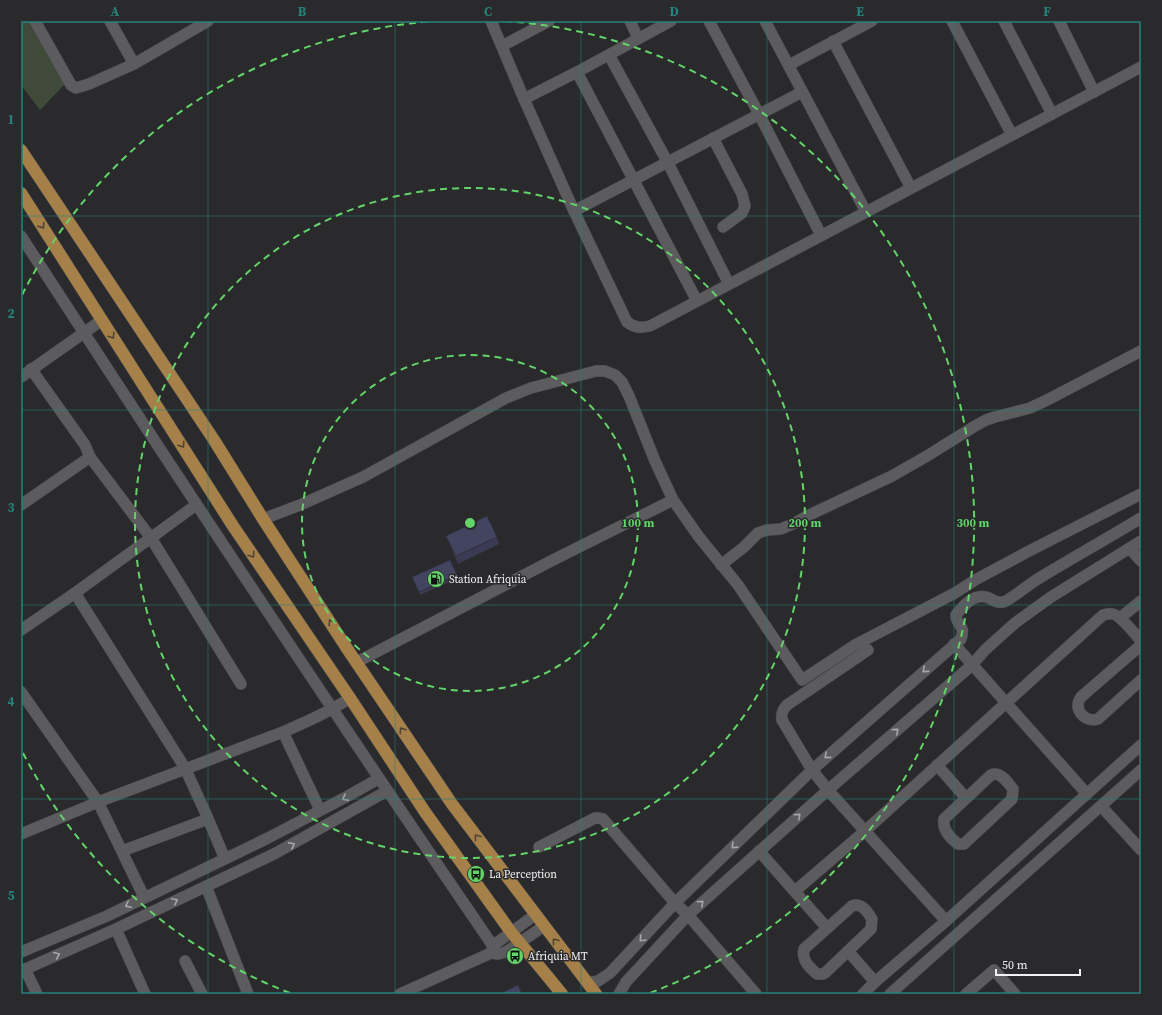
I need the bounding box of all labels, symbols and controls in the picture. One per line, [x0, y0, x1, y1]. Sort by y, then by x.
text: A [111, 3, 120, 20]
text: B [298, 3, 307, 20]
text: C [484, 3, 492, 20]
text: D [669, 3, 679, 20]
text: E [856, 3, 864, 20]
text: F [1043, 3, 1051, 20]
text: 1 [7, 111, 15, 128]
one-way arrow [37, 222, 45, 229]
text: 2 [7, 305, 15, 322]
one-way arrow [107, 332, 115, 339]
one-way arrow [177, 441, 184, 448]
text: 3 [7, 499, 15, 516]
text: 100 m [622, 515, 655, 531]
text: 200 m [789, 515, 822, 531]
text: 300 m [957, 515, 990, 531]
centre of rings [463, 516, 477, 530]
one-way arrow [247, 550, 254, 557]
fuel station icon: Station Afriquia [426, 569, 446, 589]
place label: Station Afriquia [449, 572, 527, 587]
one-way arrow [328, 619, 335, 626]
one-way arrow [922, 665, 930, 673]
text: 4 [7, 693, 15, 710]
one-way arrow [400, 727, 407, 734]
one-way arrow [891, 728, 899, 735]
one-way arrow [825, 752, 832, 759]
one-way arrow [341, 793, 349, 801]
one-way arrow [793, 814, 801, 821]
one-way arrow [474, 834, 481, 841]
one-way arrow [731, 841, 739, 849]
one-way arrow [288, 842, 295, 850]
bus stop icon: La Perception [466, 864, 486, 884]
place label: La Perception [489, 867, 557, 882]
text: 5 [7, 887, 15, 904]
one-way arrow [171, 898, 178, 906]
one-way arrow [696, 900, 704, 908]
one-way arrow [125, 901, 132, 908]
one-way arrow [640, 934, 647, 942]
one-way arrow [553, 938, 560, 945]
bus stop icon: Afriquia MT [505, 946, 525, 966]
place label: Afriquia MT [528, 949, 588, 964]
scale bar [996, 951, 1080, 977]
one-way arrow [52, 952, 60, 960]
text: 50 m [1002, 957, 1028, 973]

